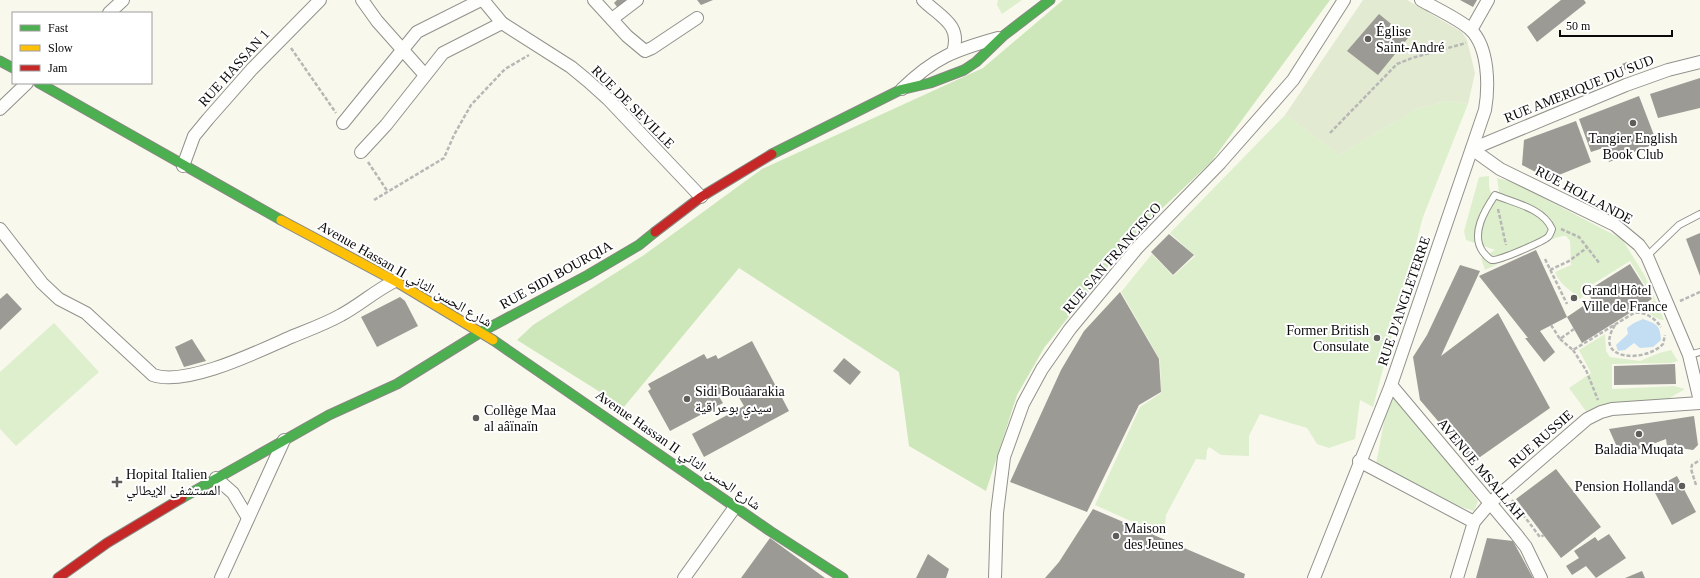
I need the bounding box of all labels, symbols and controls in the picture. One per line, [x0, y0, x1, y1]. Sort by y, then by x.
legend [12, 12, 152, 84]
scale bar [1560, 12, 1672, 38]
text: 50 m [1566, 19, 1591, 33]
text: Fast [48, 21, 69, 35]
place label: Église Saint-André [1376, 23, 1444, 55]
street label: RUE HASSAN 1 [196, 27, 272, 109]
marker: Église Saint-André [1363, 34, 1373, 44]
text: Slow [48, 41, 73, 55]
street label: RUE AMERIQUE DU SUD [1502, 52, 1656, 126]
text: Jam [48, 61, 68, 75]
street label: RUE DE SEVILLE [589, 63, 677, 151]
marker: Tangier English Book Club [1628, 118, 1638, 128]
place label: Tangier English Book Club [1589, 131, 1677, 162]
street label: RUE HOLLANDE [1533, 163, 1635, 227]
street label: RUE SAN FRANCISCO [1060, 200, 1164, 316]
street label: Avenue Hassan II شارع الحسن الثاني [314, 218, 494, 333]
street label: RUE D'ANGLETERRE [1375, 234, 1433, 368]
street label: RUE SIDI BOURQIA [497, 237, 616, 312]
place label: Grand Hôtel Ville de France [1582, 283, 1667, 314]
marker: Grand Hôtel Ville de France [1569, 293, 1579, 303]
place label: Former British Consulate [1286, 323, 1369, 354]
marker: Former British Consulate [1372, 333, 1382, 343]
place label: Sidi Bouâarakia سيدي بوعراقية [695, 384, 786, 418]
street label: Avenue Hassan II شارع الحسن الثاني [591, 387, 763, 516]
marker: Sidi Bouâarakia سيدي بوعراقية [682, 394, 692, 404]
place label: Collège Maa al aâïnaïn [484, 403, 557, 434]
street label: RUE RUSSIE [1506, 407, 1576, 471]
marker: Collège Maa al aâïnaïn [471, 413, 481, 423]
street label: AVENUE MSALLAH [1434, 416, 1528, 522]
marker: Baladia Muqata [1634, 429, 1644, 439]
place label: Baladia Muqata [1594, 442, 1684, 457]
place label: Hopital Italien المستشفى الإيطالي [126, 467, 221, 501]
marker: Hopital Italien المستشفى الإيطالي [111, 476, 123, 488]
place label: Pension Hollanda [1575, 479, 1675, 494]
marker: Pension Hollanda [1677, 481, 1687, 491]
place label: Maison des Jeunes [1124, 521, 1184, 552]
marker: Maison des Jeunes [1111, 531, 1121, 541]

